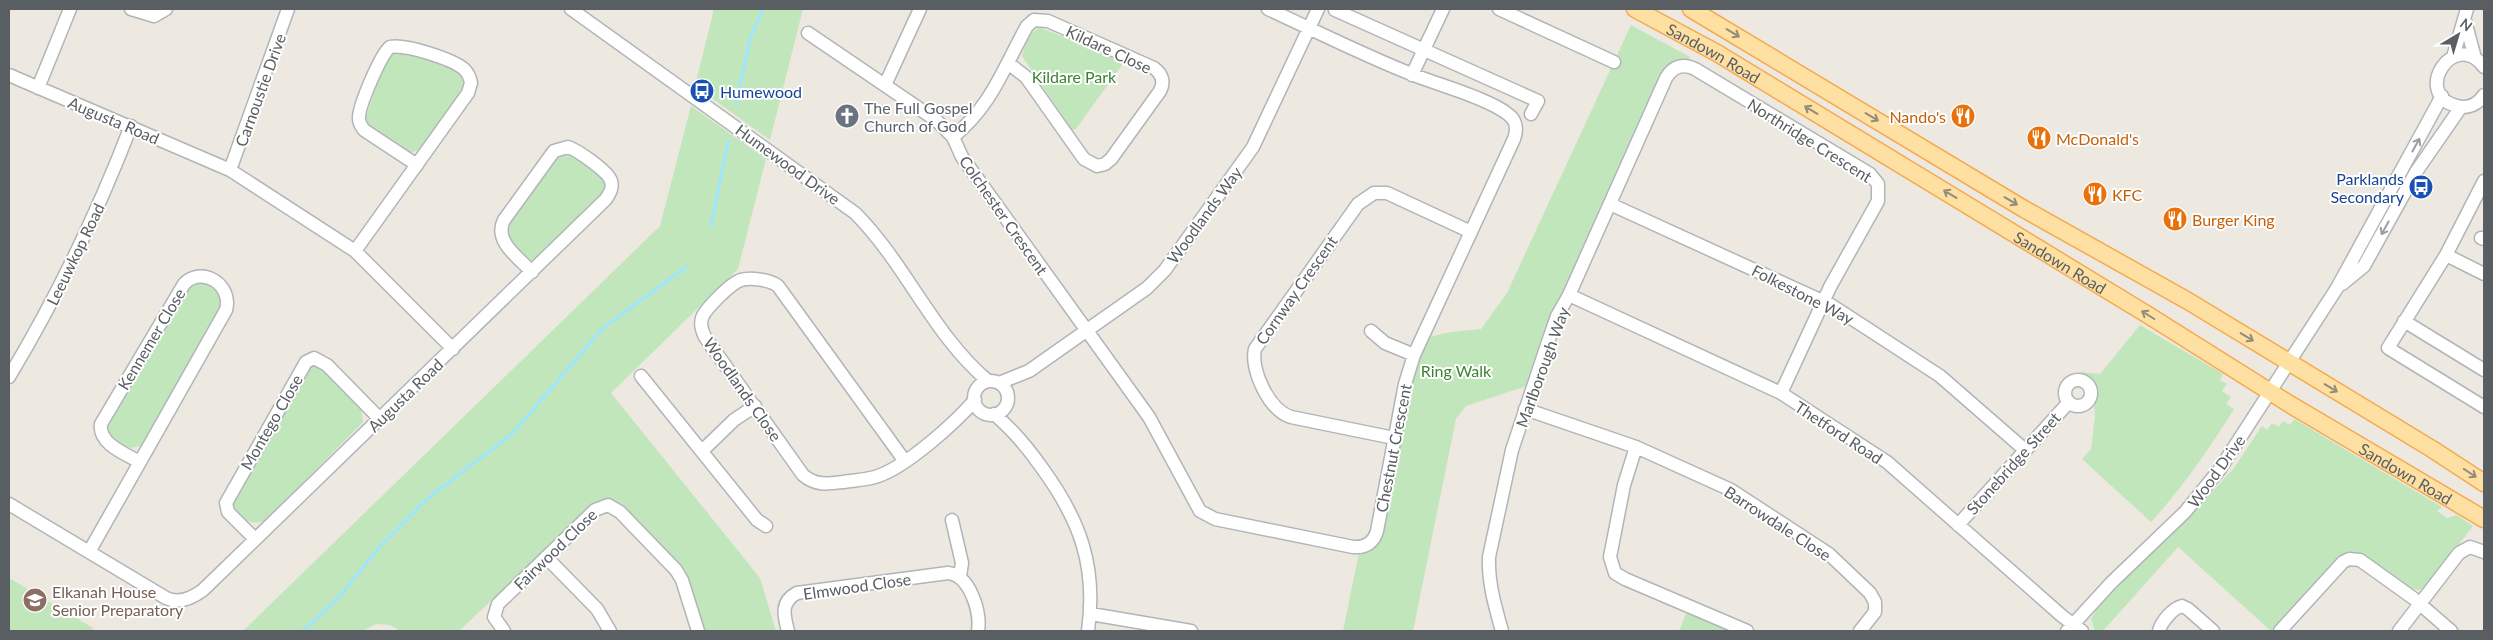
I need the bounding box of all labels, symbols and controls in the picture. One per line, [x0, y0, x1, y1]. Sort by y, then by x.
north arrow [2433, 10, 2483, 60]
text: N [2457, 14, 2476, 34]
street label: Sandown Road [1664, 18, 1764, 87]
street label: Kildare Close [1063, 21, 1155, 77]
one-way arrow [1726, 29, 1740, 39]
street label: Carnoustie Drive [231, 31, 289, 149]
park label: Kildare Park [1032, 67, 1117, 86]
bus stop icon: Humewood [689, 78, 715, 104]
place label: Humewood [720, 82, 802, 101]
street label: Augusta Road [66, 92, 162, 148]
street label: Northridge Crescent [1744, 94, 1876, 186]
place label: The Full Gospel Church of God [864, 98, 973, 135]
church icon: The Full Gospel Church of God [834, 103, 860, 129]
restaurant icon: Nando's [1950, 103, 1976, 129]
one-way arrow [1804, 104, 1818, 114]
place label: Nando's [1889, 107, 1946, 126]
one-way arrow [1865, 113, 1879, 123]
street label: Humewood Drive [732, 120, 844, 208]
restaurant icon: McDonald's [2026, 125, 2052, 151]
place label: McDonald's [2056, 129, 2139, 148]
one-way arrow [2411, 139, 2421, 153]
street label: Colchester Crescent [956, 152, 1052, 278]
street label: Woodlands Way [1163, 162, 1246, 267]
place label: Parklands Secondary [2330, 169, 2405, 206]
bus stop icon: Parklands Secondary [2408, 174, 2434, 200]
restaurant icon: KFC [2082, 181, 2108, 207]
place label: KFC [2112, 185, 2143, 204]
one-way arrow [1943, 189, 1957, 199]
one-way arrow [2004, 197, 2018, 207]
street label: Leeuwkop Road [42, 200, 108, 308]
restaurant icon: Burger King [2162, 206, 2188, 232]
place label: Burger King [2192, 210, 2275, 229]
one-way arrow [2380, 220, 2390, 235]
street label: Sandown Road [2011, 227, 2110, 297]
street label: Cornway Crescent [1251, 232, 1341, 348]
street label: Folkestone Way [1749, 260, 1858, 328]
street label: Kennemer Close [113, 285, 189, 393]
street label: Marlborough Way [1511, 304, 1573, 430]
one-way arrow [2141, 310, 2155, 321]
one-way arrow [2240, 331, 2254, 342]
street label: Woodlands Close [700, 333, 786, 445]
street label: Augusta Road [364, 354, 446, 436]
park label: Ring Walk [1421, 361, 1492, 380]
street label: Montego Close [236, 371, 306, 473]
street label: Chestnut Crescent [1371, 382, 1415, 514]
one-way arrow [2324, 383, 2338, 393]
street label: Thetford Road [1792, 397, 1886, 467]
street label: Stonebridge Street [1962, 408, 2064, 518]
street label: Wood Drive [2183, 431, 2249, 511]
street label: Sandown Road [2356, 438, 2456, 508]
one-way arrow [2462, 468, 2476, 478]
street label: Barrowdale Close [1721, 482, 1835, 564]
street label: Fairwood Close [510, 505, 600, 593]
street label: Elmwood Close [802, 569, 912, 603]
place label: Elkanah House Senior Preparatory [52, 582, 184, 619]
school or university icon: Elkanah House Senior Preparatory [22, 587, 48, 613]

